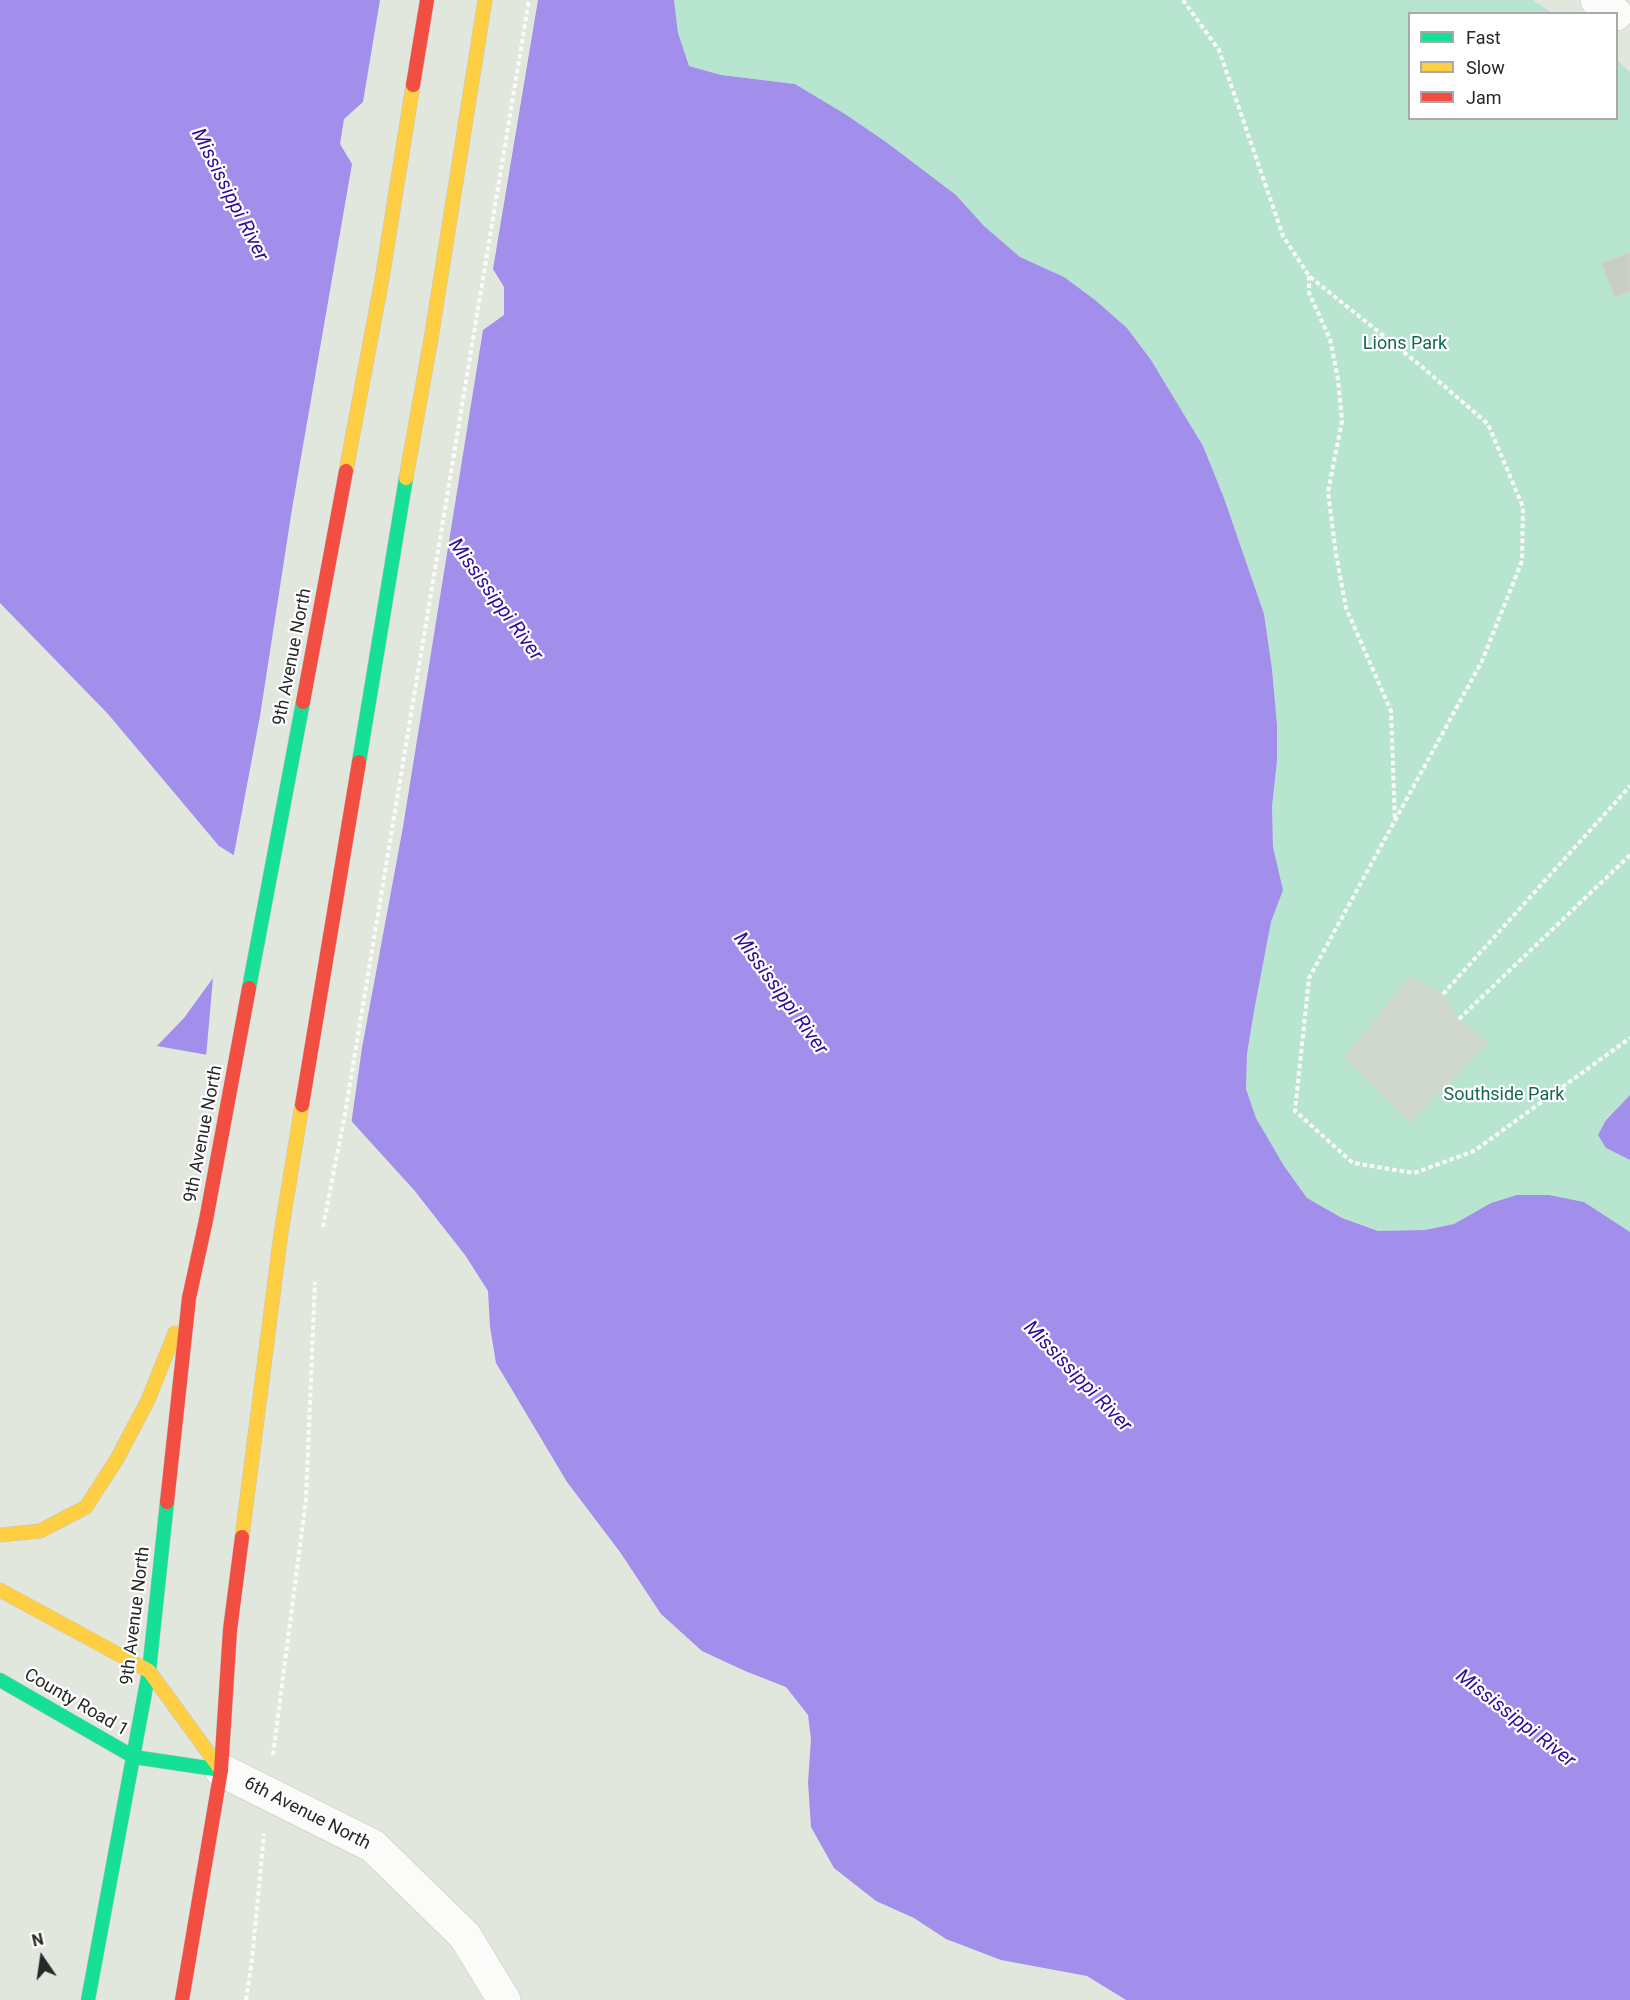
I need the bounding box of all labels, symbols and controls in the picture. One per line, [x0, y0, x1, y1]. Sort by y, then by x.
legend [1408, 12, 1618, 120]
text: Fast [1466, 27, 1501, 48]
text: Slow [1466, 57, 1505, 78]
text: Jam [1466, 87, 1502, 108]
water label: Mississippi River [185, 125, 273, 265]
park label: Lions Park [1363, 333, 1447, 355]
water label: Mississippi River [443, 534, 547, 666]
street label: 9th Avenue North [269, 587, 317, 727]
water label: Mississippi River [728, 928, 832, 1060]
street label: 9th Avenue North [180, 1064, 228, 1204]
park label: Southside Park [1444, 1084, 1564, 1106]
water label: Mississippi River [1018, 1316, 1136, 1438]
street label: 9th Avenue North [117, 1546, 155, 1686]
street label: County Road 1 [20, 1664, 132, 1742]
water label: Mississippi River [1450, 1665, 1580, 1773]
street label: 6th Avenue North [240, 1773, 374, 1855]
north arrow [12, 1928, 72, 1988]
text: N [30, 1929, 45, 1951]

